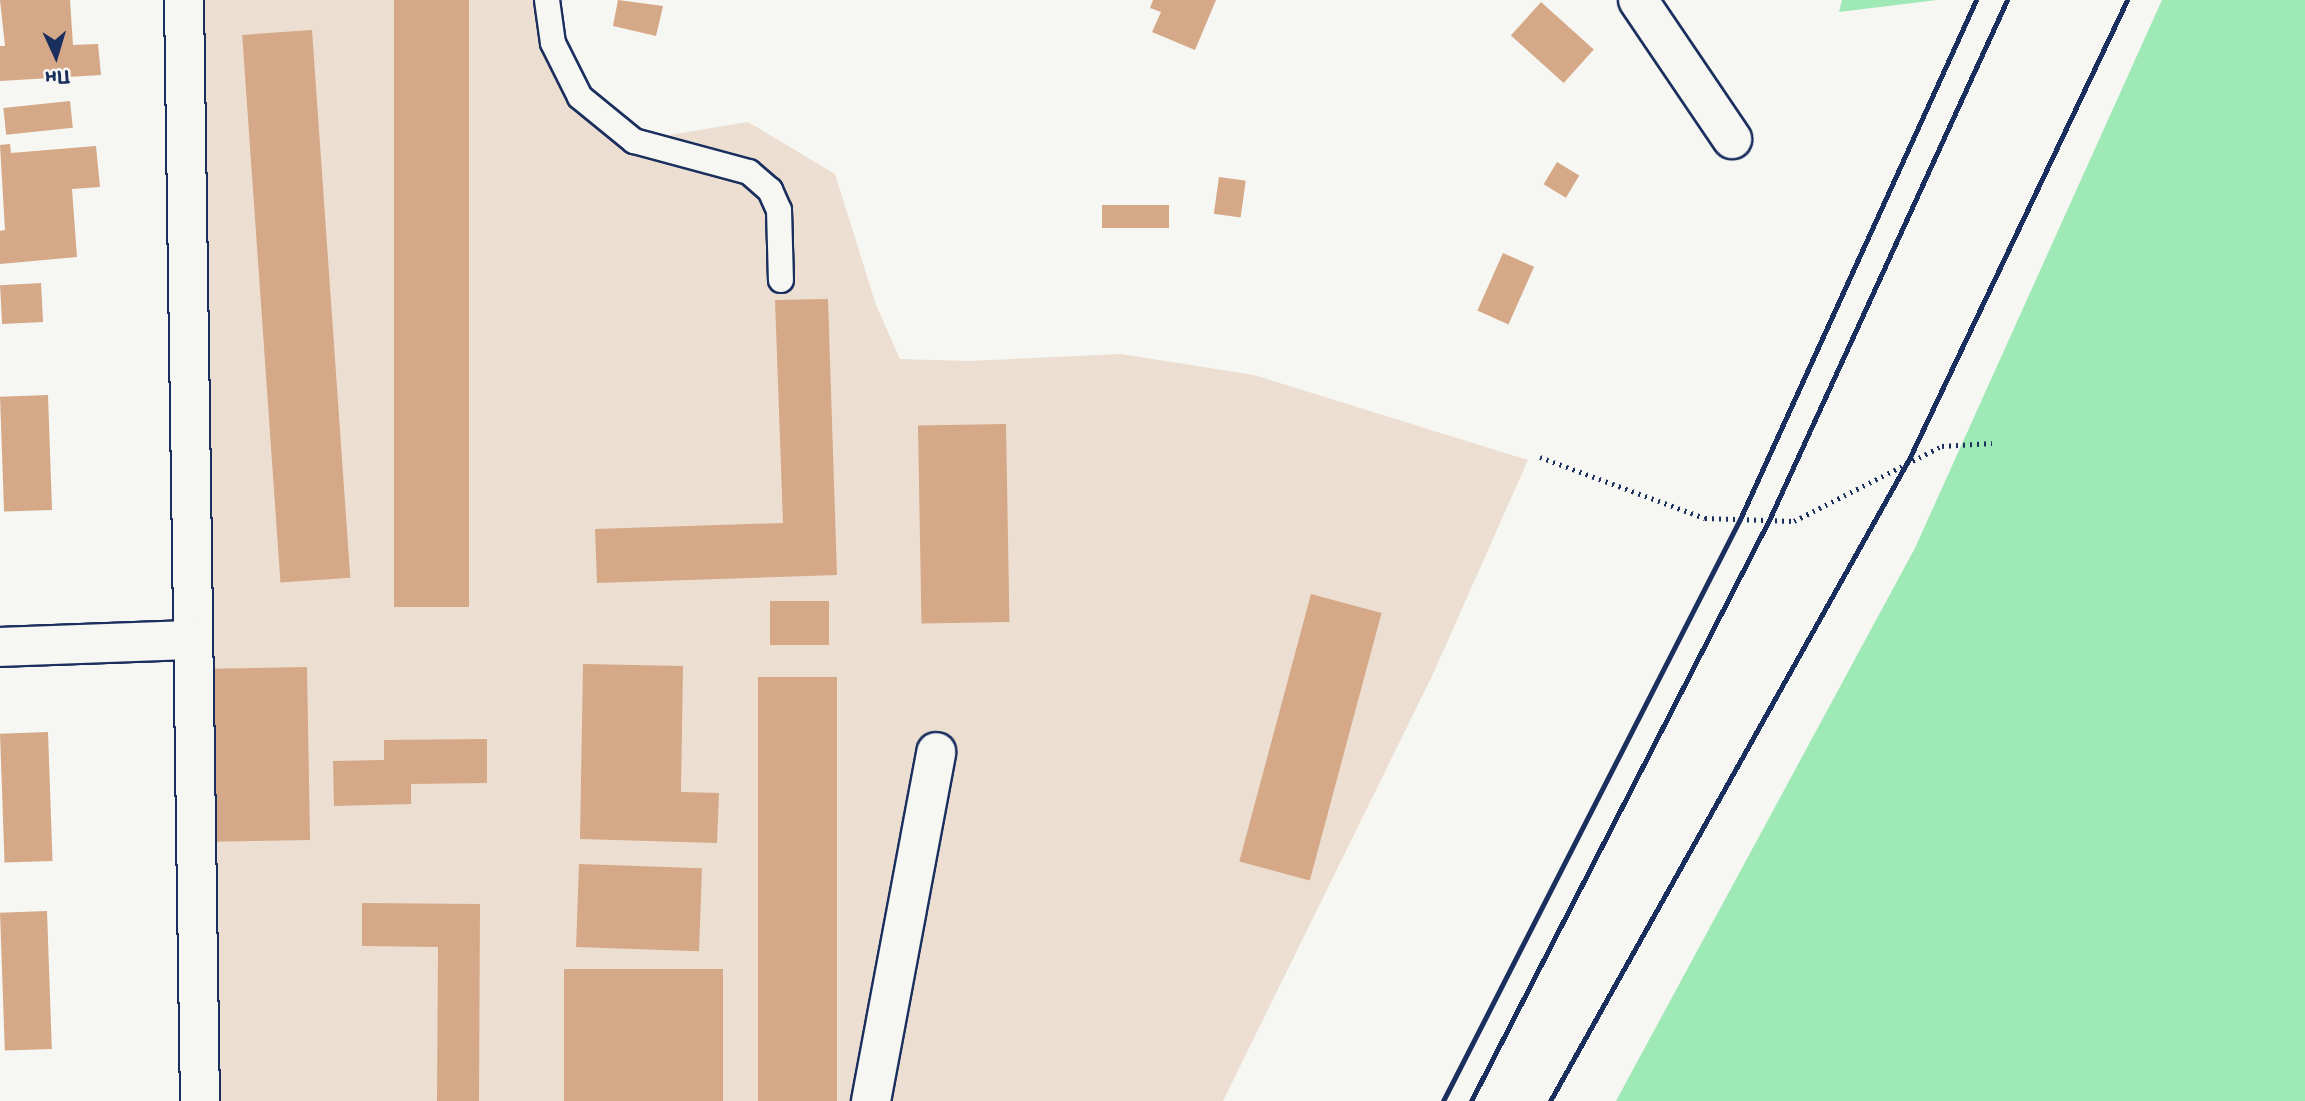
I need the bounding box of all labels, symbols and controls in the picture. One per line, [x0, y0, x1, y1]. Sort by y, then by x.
north arrow [21, 21, 91, 91]
text: Пн [44, 64, 71, 91]

